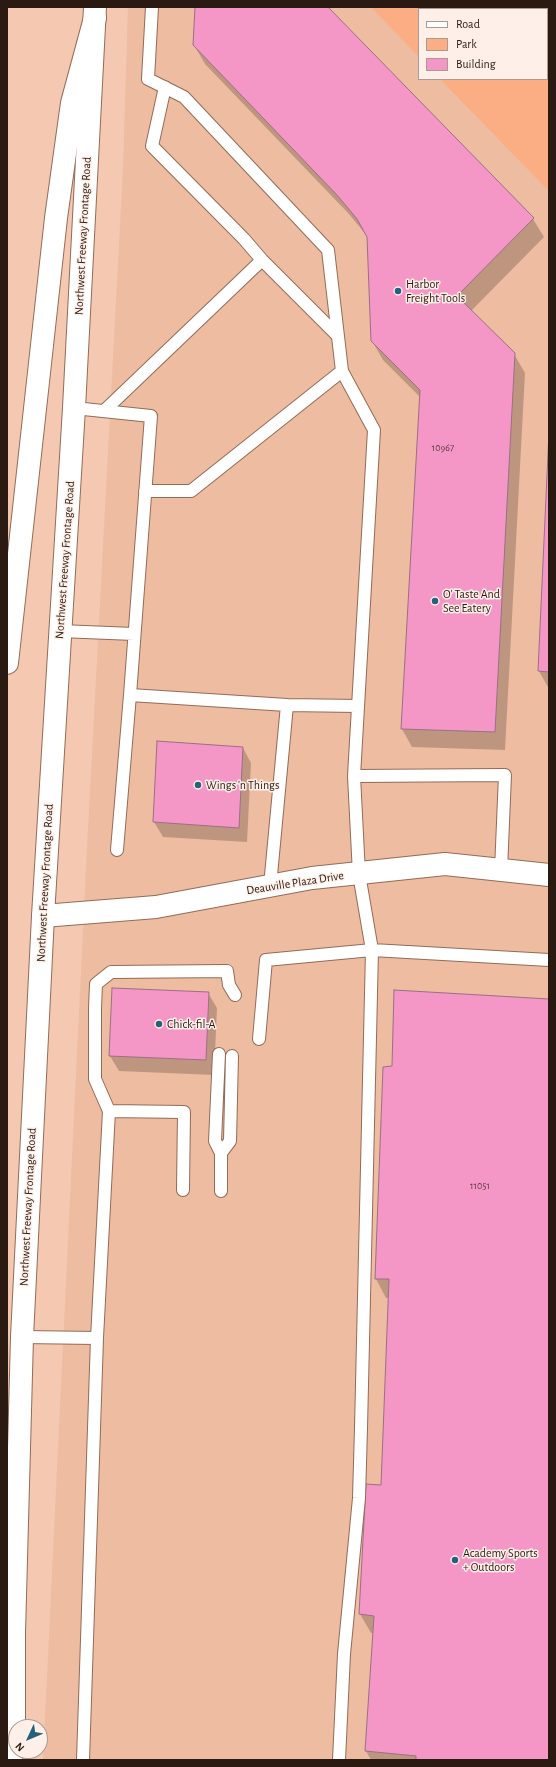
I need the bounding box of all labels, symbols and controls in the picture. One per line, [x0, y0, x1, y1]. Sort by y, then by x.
legend [418, 8, 548, 80]
text: Road [456, 18, 480, 30]
text: Park [456, 38, 477, 50]
text: Building [456, 58, 496, 70]
street label: Northwest Freeway Frontage Road [72, 157, 94, 315]
place label: Harbor Freight Tools [406, 277, 465, 305]
marker: Harbor Freight Tools [393, 286, 403, 296]
house number: 10967 [432, 442, 454, 454]
street label: Northwest Freeway Frontage Road [52, 480, 78, 640]
place label: O' Taste And See Eatery [443, 587, 500, 615]
marker: O' Taste And See Eatery [430, 596, 440, 606]
place label: Wings 'n Things [206, 778, 279, 792]
marker: Wings 'n Things [193, 780, 203, 790]
street label: Northwest Freeway Frontage Road [34, 804, 56, 962]
street label: Deauville Plaza Drive [245, 868, 345, 898]
place label: Chick-fil-A [167, 1017, 215, 1031]
marker: Chick-fil-A [154, 1019, 164, 1029]
street label: Northwest Freeway Frontage Road [17, 1128, 39, 1286]
house number: 11051 [470, 1180, 490, 1192]
place label: Academy Sports + Outdoors [463, 1546, 538, 1574]
marker: Academy Sports + Outdoors [450, 1555, 460, 1565]
north arrow [8, 1719, 48, 1759]
text: N [13, 1740, 26, 1754]

